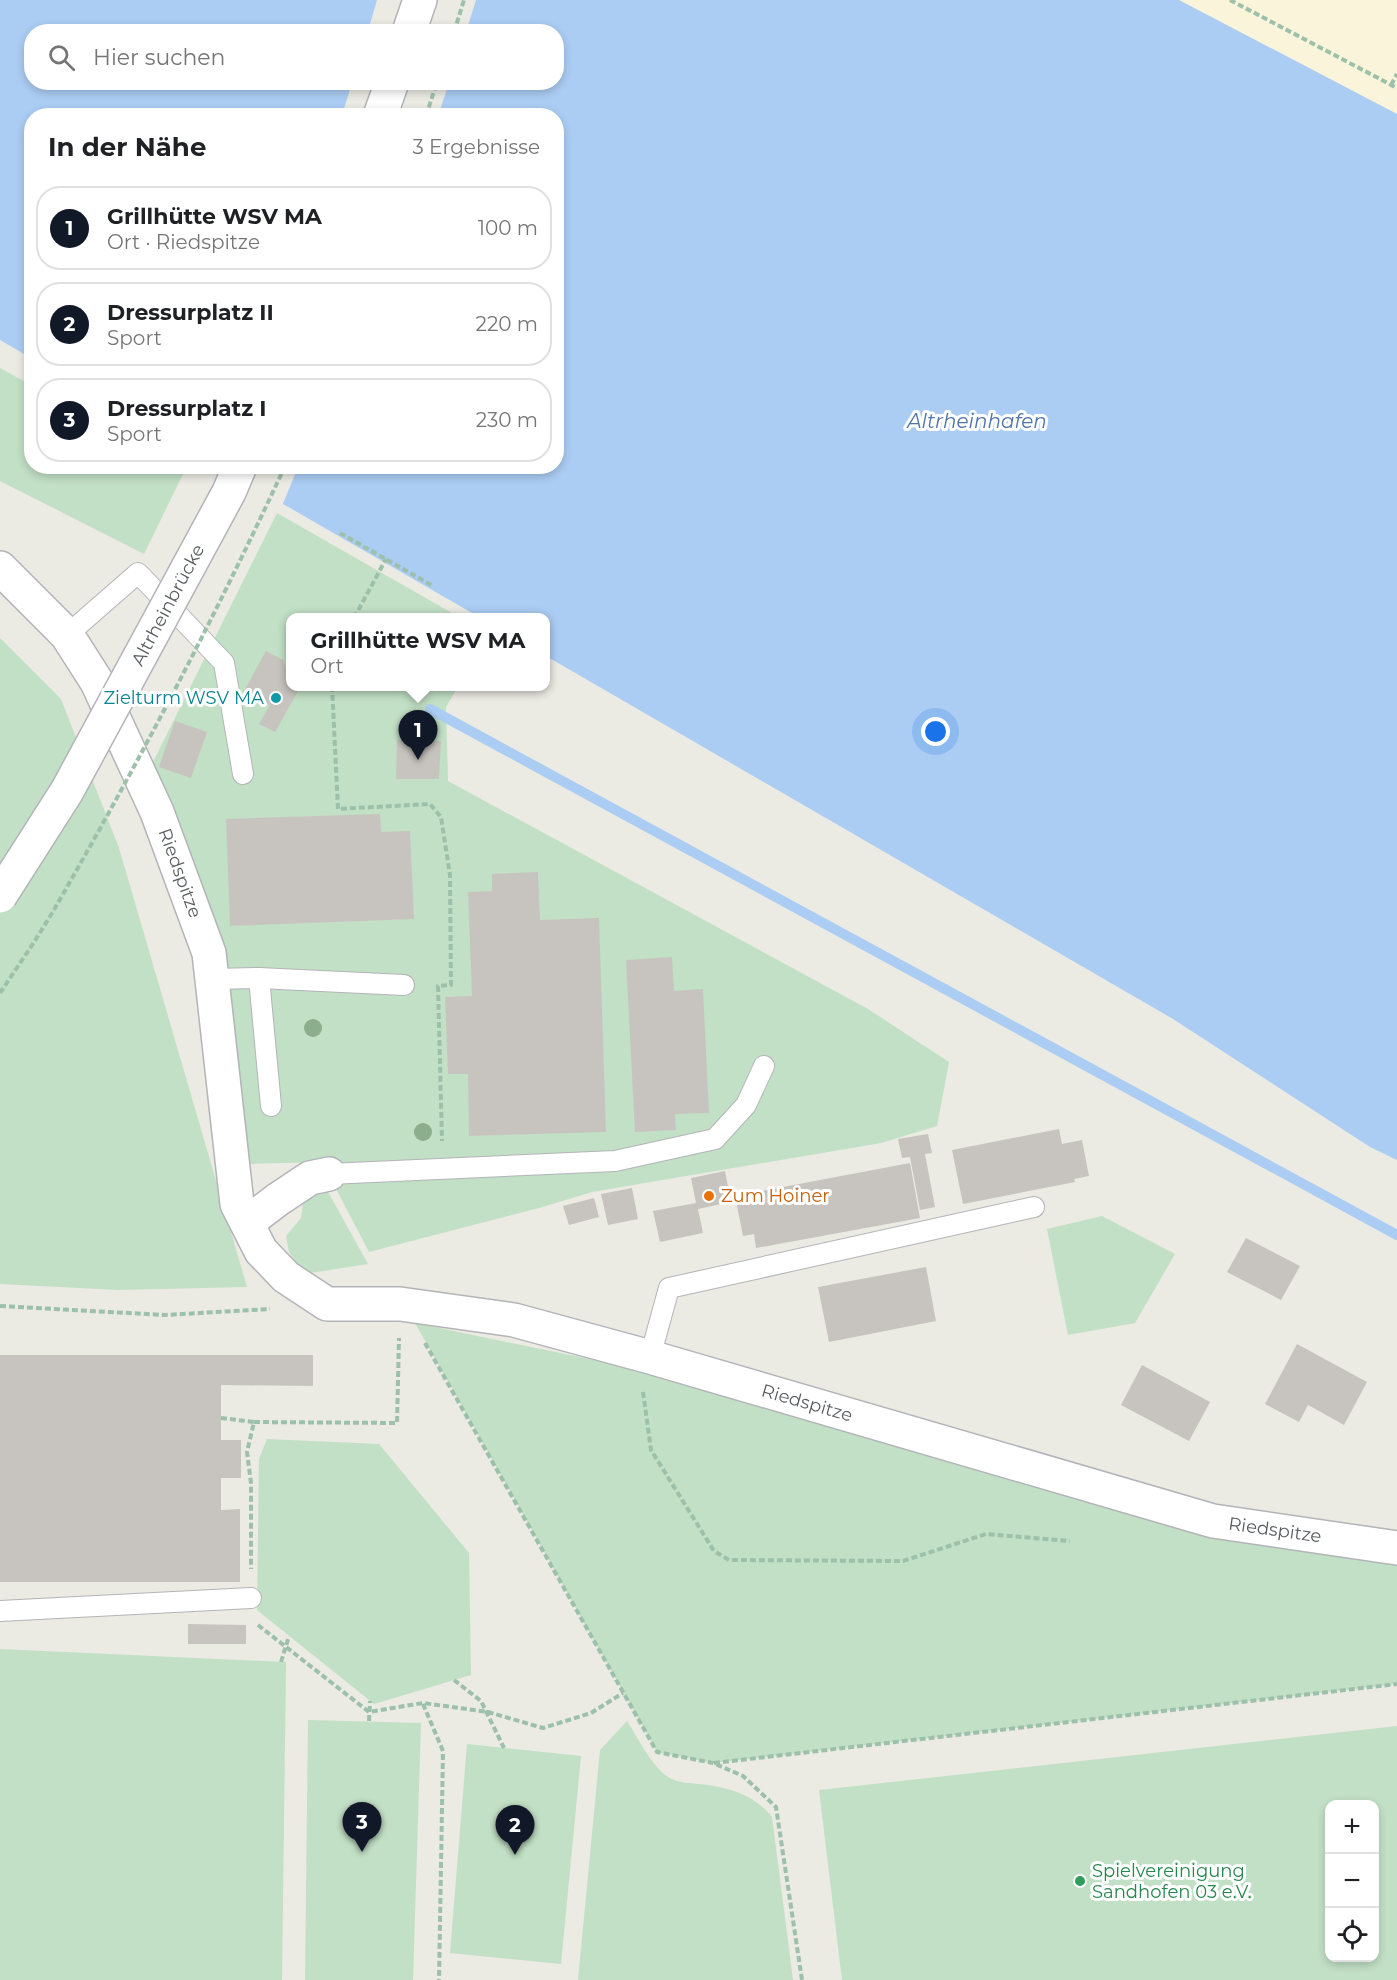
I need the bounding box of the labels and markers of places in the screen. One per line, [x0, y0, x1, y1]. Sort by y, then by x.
place label: Zielturm WSV MA [103, 687, 264, 709]
marker: Zielturm WSV MA [269, 691, 283, 705]
pin: 1 [398, 710, 438, 760]
place label: Zum Hoiner [721, 1185, 830, 1207]
marker: Zum Hoiner [702, 1189, 716, 1203]
pin: 3 [342, 1802, 382, 1852]
pin: 2 [496, 1806, 534, 1855]
place label: Spielvereinigung Sandhofen 03 e.V. [1092, 1860, 1252, 1903]
marker: Spielvereinigung Sandhofen 03 e.V. [1073, 1874, 1087, 1888]

